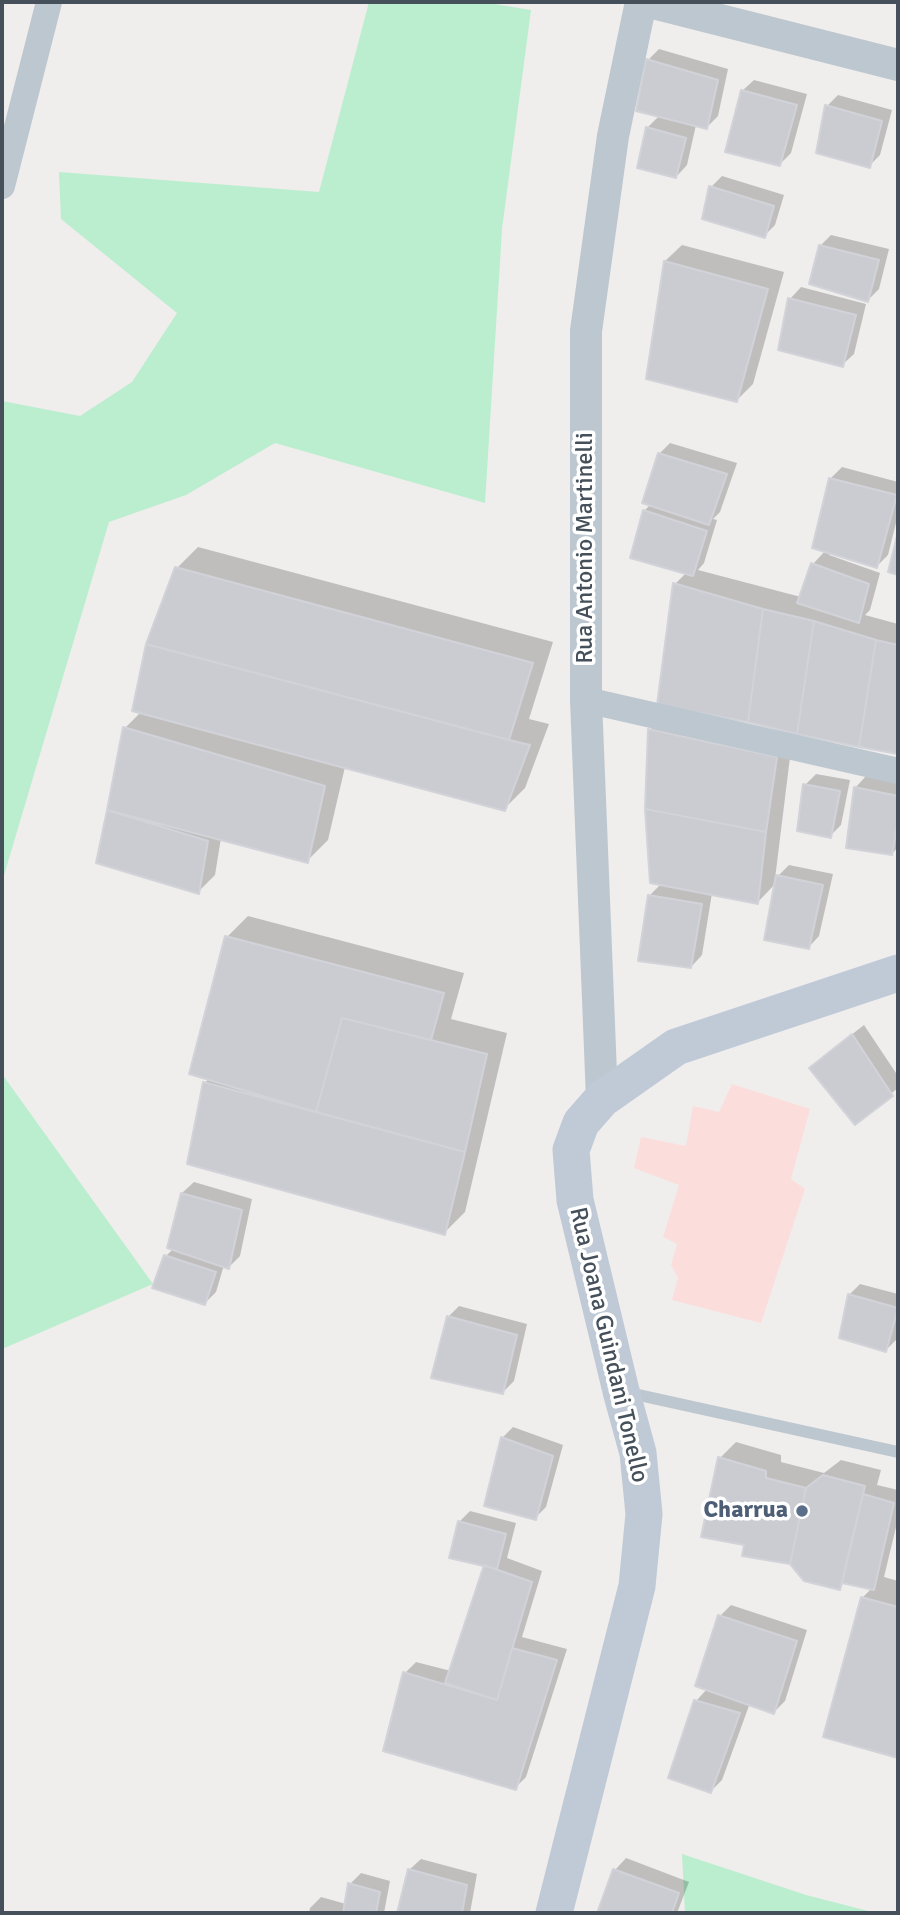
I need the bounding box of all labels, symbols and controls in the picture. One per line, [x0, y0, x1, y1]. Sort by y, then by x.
street label: Rua Antonio Martinelli [572, 432, 600, 664]
street label: Rua Joana Guindani Tonello [562, 1205, 654, 1485]
place label: Charrua [703, 1497, 788, 1525]
marker: Charrua [794, 1503, 810, 1519]

